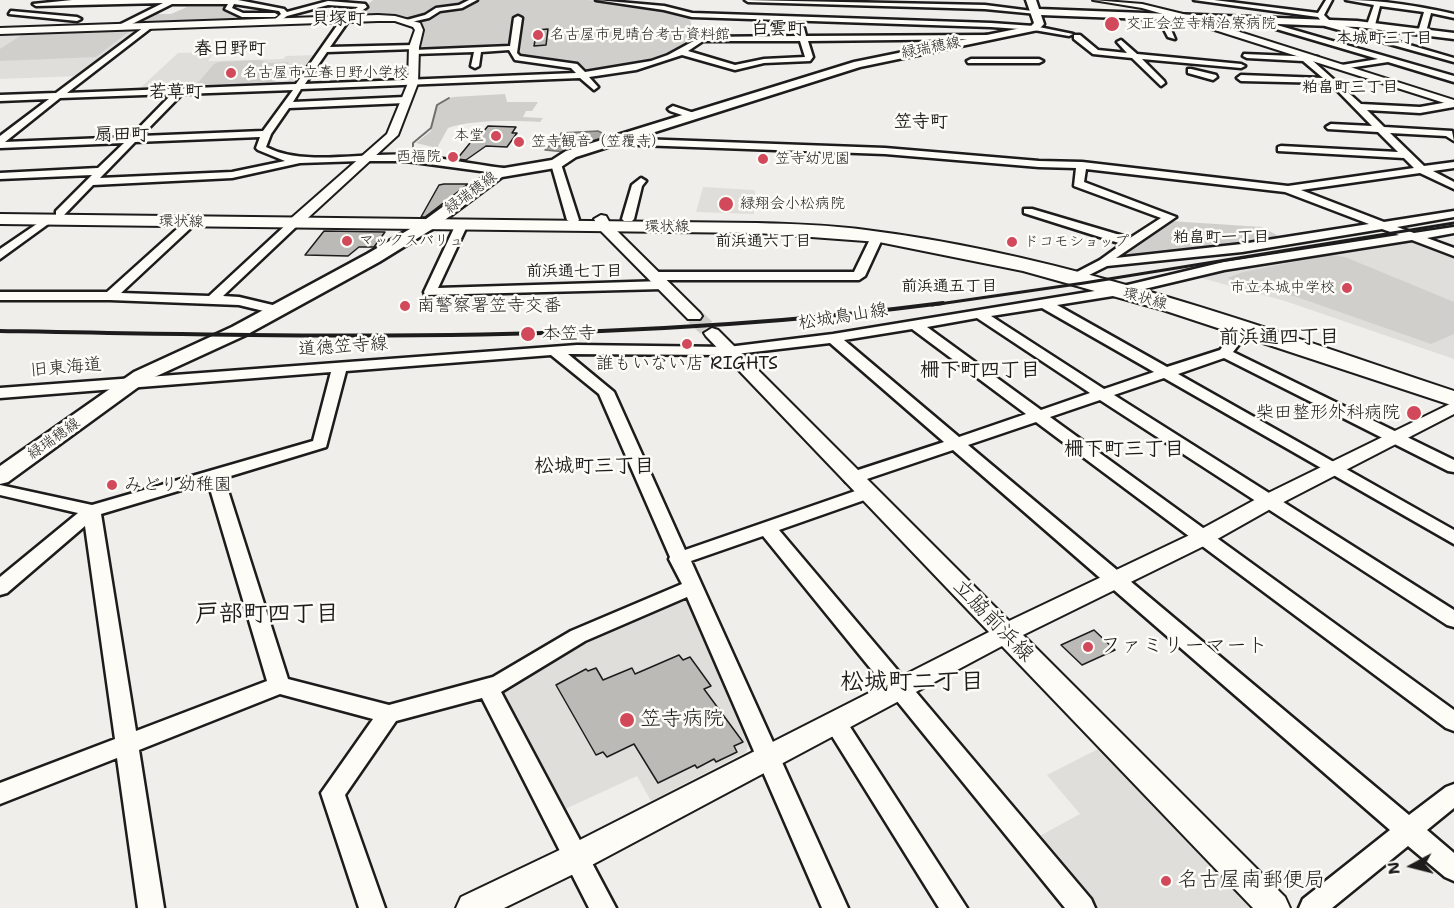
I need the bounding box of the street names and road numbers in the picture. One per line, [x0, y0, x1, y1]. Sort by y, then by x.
street label: 緑瑞穂線 [900, 33, 962, 63]
street label: 緑瑞穂線 [441, 168, 501, 218]
street label: 環状線 [158, 213, 204, 231]
street label: 環状線 [645, 218, 689, 236]
street label: 環状線 [1121, 284, 1169, 314]
street label: 松城鳥山線 [797, 299, 889, 335]
street label: 道徳笠寺線 [297, 333, 389, 361]
street label: 旧東海道 [29, 354, 103, 382]
street label: 緑瑞穂線 [24, 414, 84, 464]
street label: 立脇前浜線 [947, 574, 1039, 668]

